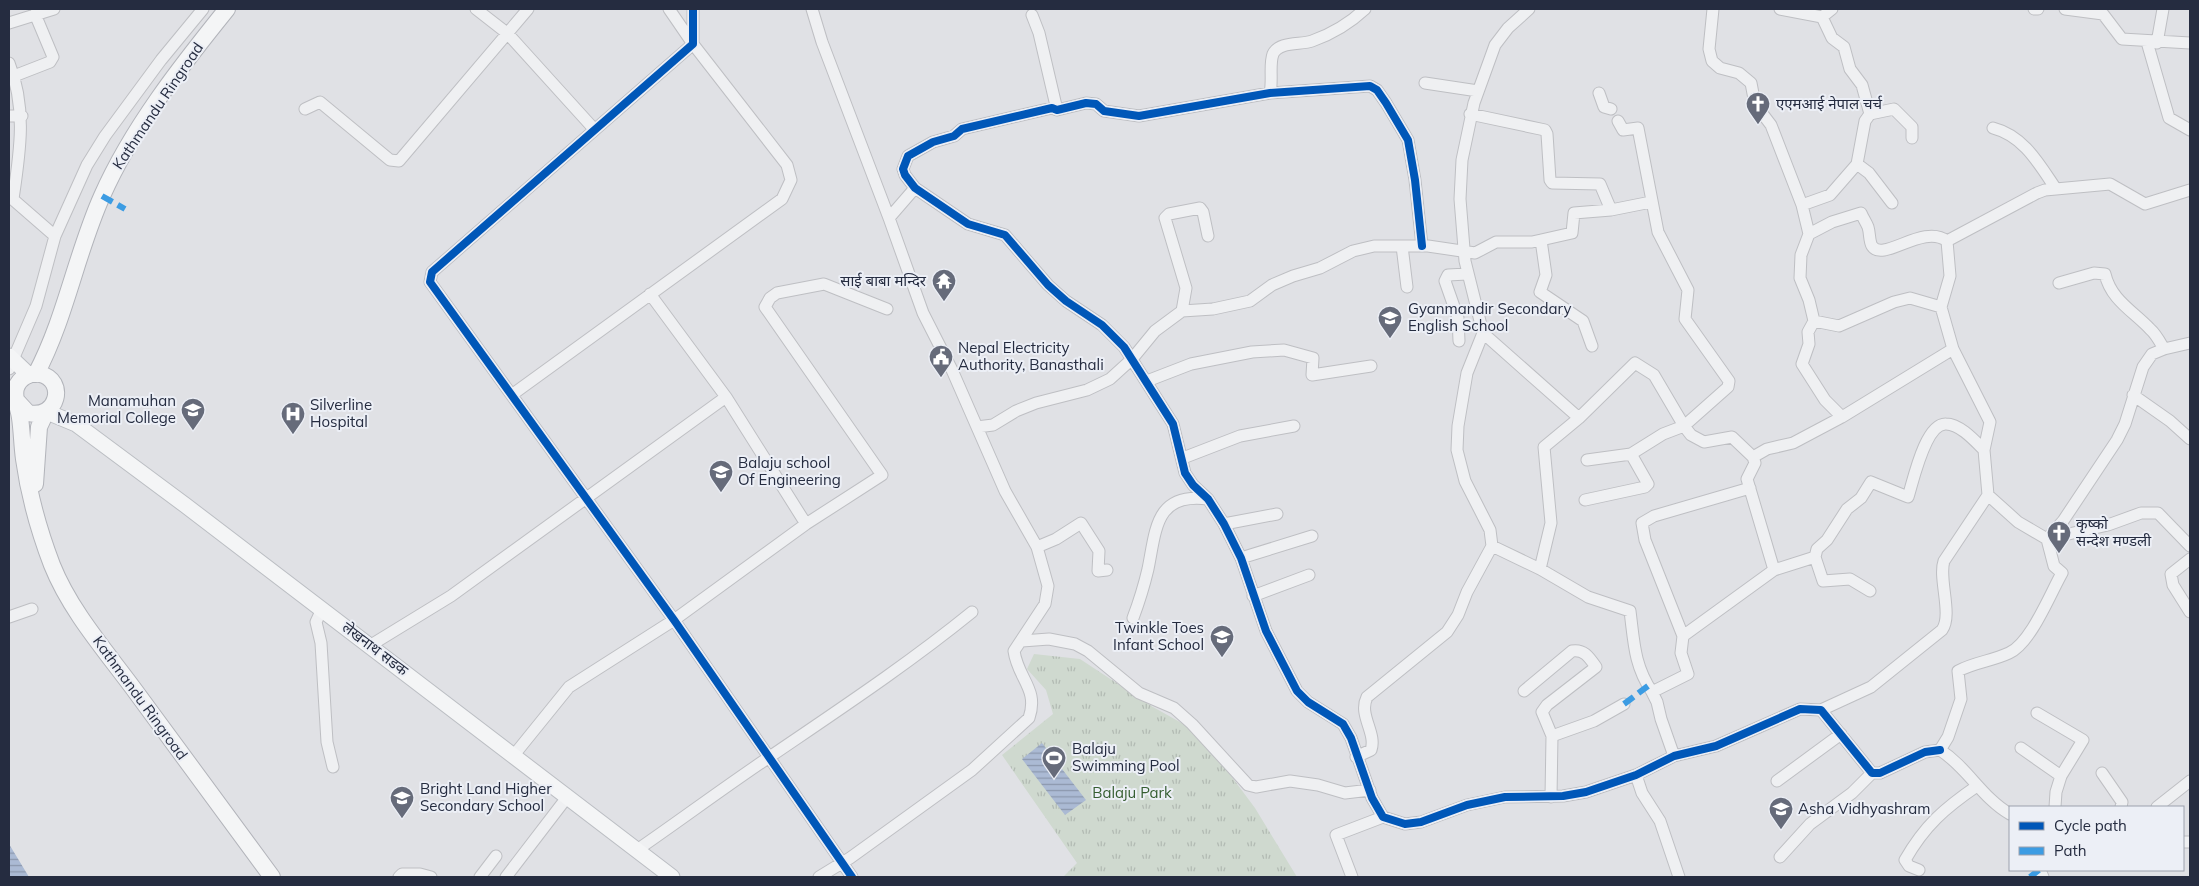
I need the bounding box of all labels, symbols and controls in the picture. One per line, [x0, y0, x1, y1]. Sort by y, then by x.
street label: Kathmandu Ringroad [108, 39, 207, 173]
church icon: एएमआई नेपाल चर्च [1745, 91, 1771, 125]
place label: एएमआई नेपाल चर्च [1776, 94, 1883, 113]
temple icon: साई बाबा मन्दिर [931, 268, 957, 302]
place label: साई बाबा मन्दिर [840, 271, 927, 290]
place label: Gyanmandir Secondary English School [1408, 299, 1571, 335]
school or university icon: Gyanmandir Secondary English School [1377, 305, 1403, 339]
place label: Nepal Electricity Authority, Banasthali [958, 338, 1104, 374]
public building icon: Nepal Electricity Authority, Banasthali [928, 344, 954, 378]
place label: Manamuhan Memorial College [57, 391, 176, 427]
place label: Silverline Hospital [310, 395, 372, 431]
school or university icon: Manamuhan Memorial College [180, 397, 206, 431]
hospital icon: Silverline Hospital [280, 401, 306, 435]
place label: Balaju school Of Engineering [738, 453, 841, 489]
school or university icon: Balaju school Of Engineering [708, 459, 734, 493]
place label: कृष्को सन्देश मण्डली [2076, 514, 2152, 550]
church icon: कृष्को सन्देश मण्डली [2046, 520, 2072, 554]
street label: लेखनाथ सडक [338, 618, 412, 680]
place label: Twinkle Toes Infant School [1113, 618, 1204, 654]
school or university icon: Twinkle Toes Infant School [1209, 624, 1235, 658]
street label: Kathmandu Ringroad [89, 632, 192, 763]
place label: Balaju Swimming Pool [1072, 739, 1180, 775]
sports icon: Balaju Swimming Pool [1041, 745, 1067, 779]
place label: Bright Land Higher Secondary School [420, 779, 552, 815]
park label: Balaju Park [1092, 783, 1172, 802]
school or university icon: Bright Land Higher Secondary School [389, 785, 415, 819]
school or university icon: Asha Vidhyashram [1768, 796, 1794, 830]
place label: Asha Vidhyashram [1798, 799, 1930, 818]
legend [2009, 806, 2184, 871]
text: Cycle path [2054, 816, 2127, 835]
text: Path [2054, 841, 2086, 860]

